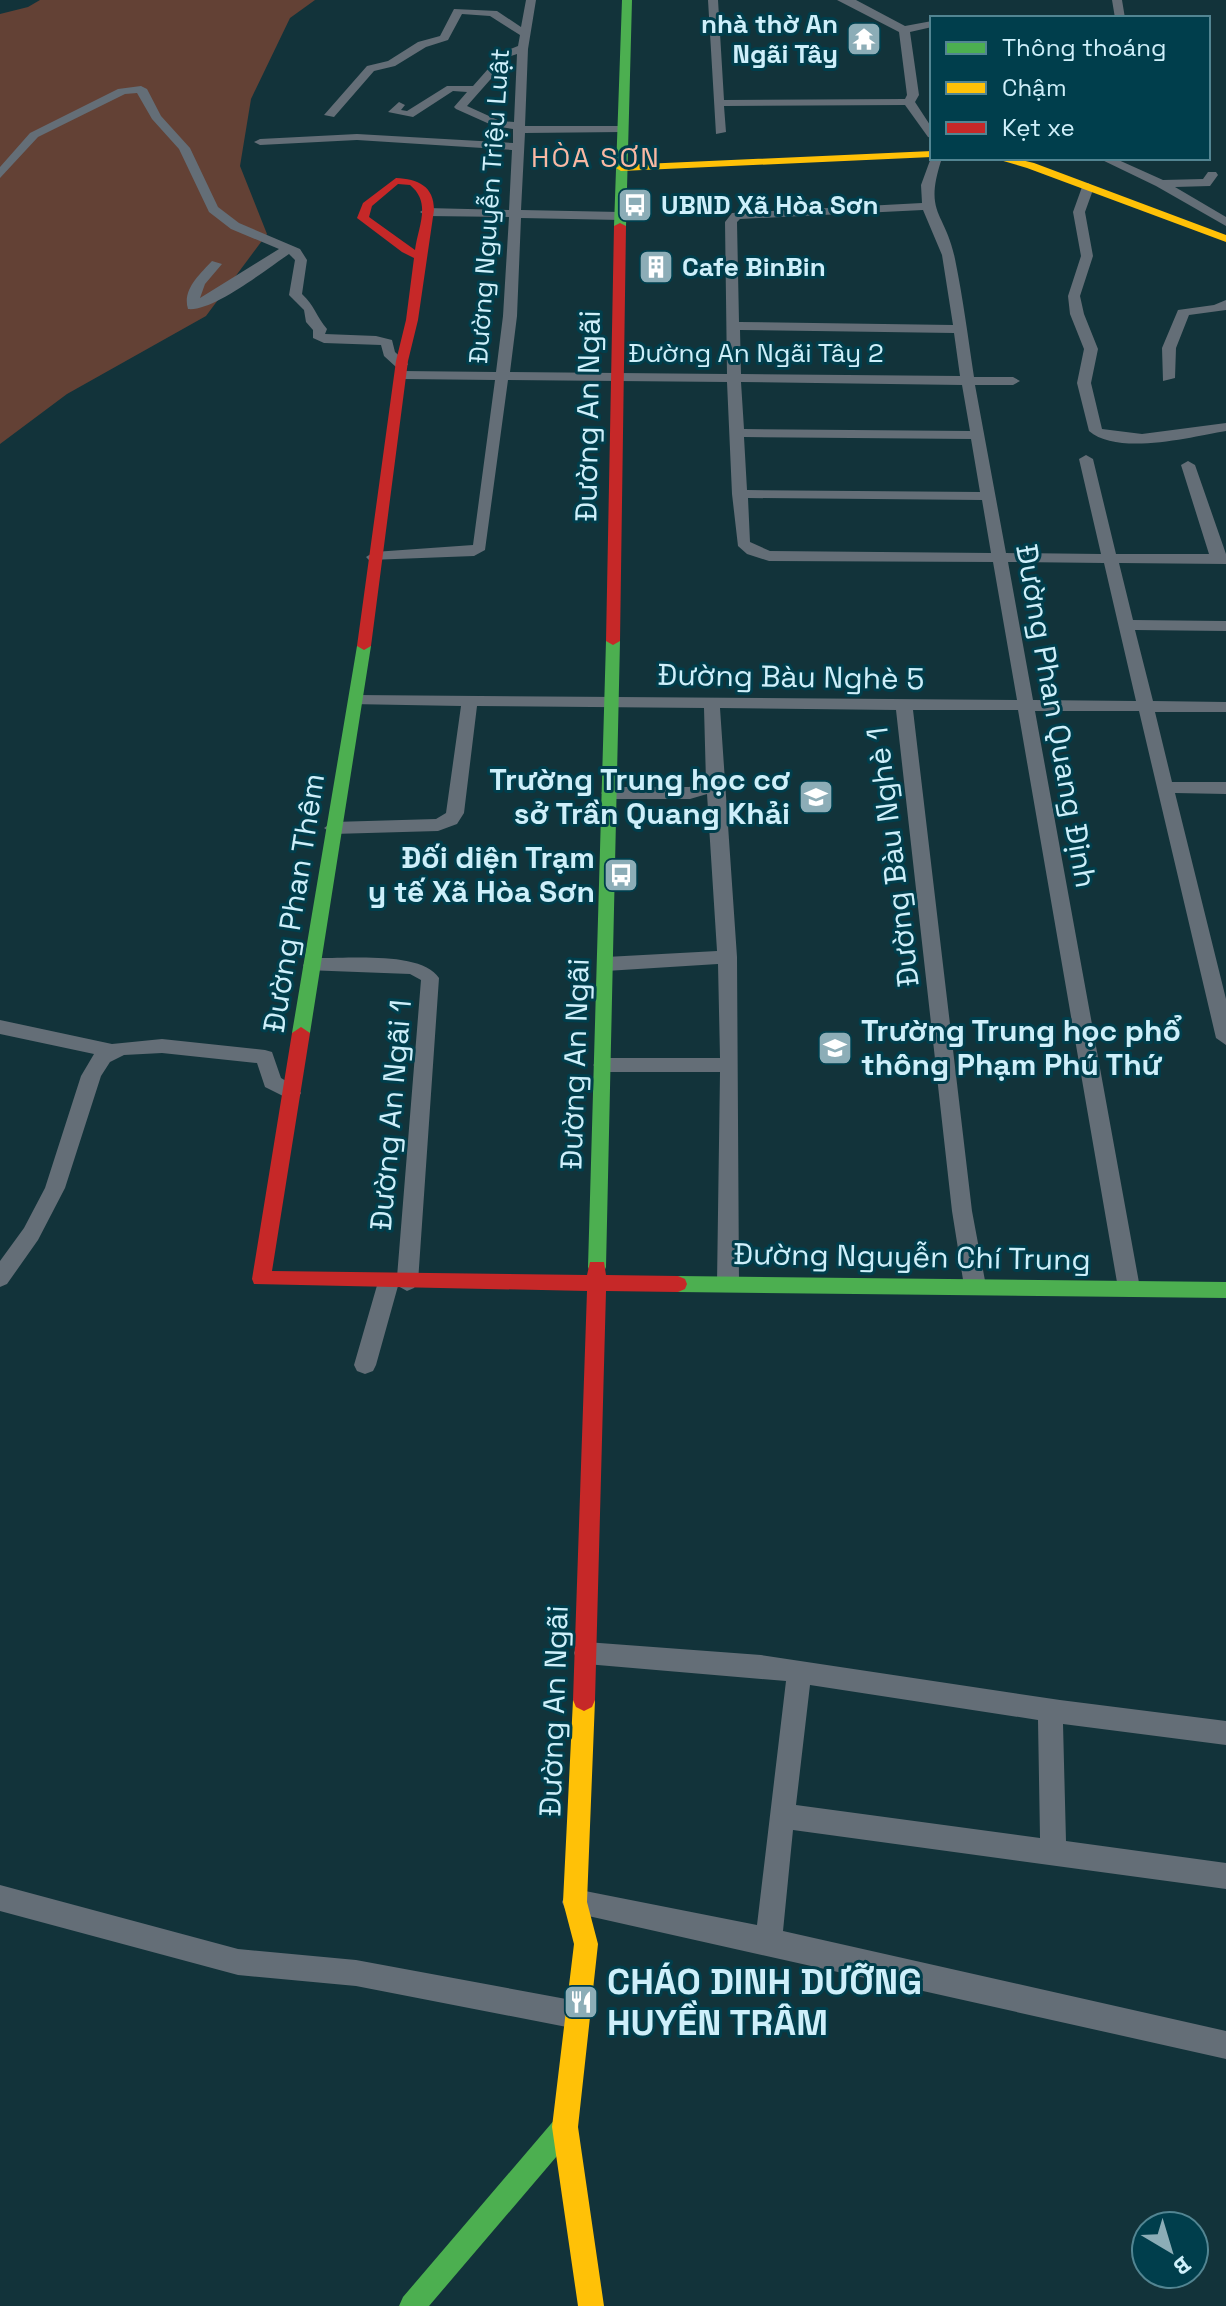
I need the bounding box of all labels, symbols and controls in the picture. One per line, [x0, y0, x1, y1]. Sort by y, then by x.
place label: nhà thờ An Ngãi Tây [701, 7, 838, 71]
legend [930, 16, 1210, 160]
temple icon: nhà thờ An Ngãi Tây [845, 20, 883, 58]
text: Thông thoáng [1002, 32, 1166, 63]
street label: Đường Nguyễn Triệu Luật [461, 47, 517, 365]
text: Chậm [1002, 72, 1067, 103]
text: Kẹt xe [1002, 112, 1075, 143]
district label: HÒA SƠN [531, 139, 661, 175]
bus stop icon: UBND Xã Hòa Sơn [616, 186, 654, 224]
place label: UBND Xã Hòa Sơn [661, 188, 878, 222]
building icon: Cafe BinBin [637, 248, 675, 286]
place label: Cafe BinBin [682, 250, 826, 284]
street label: Đường An Ngãi [566, 310, 609, 522]
street label: Đường An Ngãi Tây 2 [628, 336, 884, 370]
street label: Đường Phan Quang Định [1007, 541, 1106, 891]
street label: Đường Bàu Nghè 5 [657, 655, 925, 698]
street label: Đường Bàu Nghè 1 [857, 725, 928, 989]
place label: Trường Trung học cơ sở Trần Quang Khải [489, 760, 790, 833]
street label: Đường Phan Thêm [254, 771, 333, 1035]
school or university icon: Trường Trung học cơ sở Trần Quang Khải [797, 778, 835, 816]
place label: Đối diện Trạm y tế Xã Hòa Sơn [368, 838, 595, 911]
bus stop icon: Đối diện Trạm y tế Xã Hòa Sơn [602, 856, 640, 894]
street label: Đường An Ngãi [551, 958, 598, 1170]
street label: Đường An Ngãi 1 [361, 998, 420, 1232]
place label: Trường Trung học phổ thông Phạm Phú Thứ [861, 1011, 1182, 1084]
school or university icon: Trường Trung học phổ thông Phạm Phú Thứ [816, 1029, 854, 1067]
street label: Đường Nguyễn Chí Trung [733, 1234, 1091, 1279]
street label: Đường An Ngãi [530, 1605, 577, 1817]
place label: CHÁO DINH DƯỠNG HUYỀN TRÂM [607, 1959, 922, 2046]
restaurant icon: CHÁO DINH DƯỠNG HUYỀN TRÂM [562, 1983, 600, 2021]
north arrow [1130, 2210, 1210, 2290]
text: B [1168, 2250, 1197, 2281]

